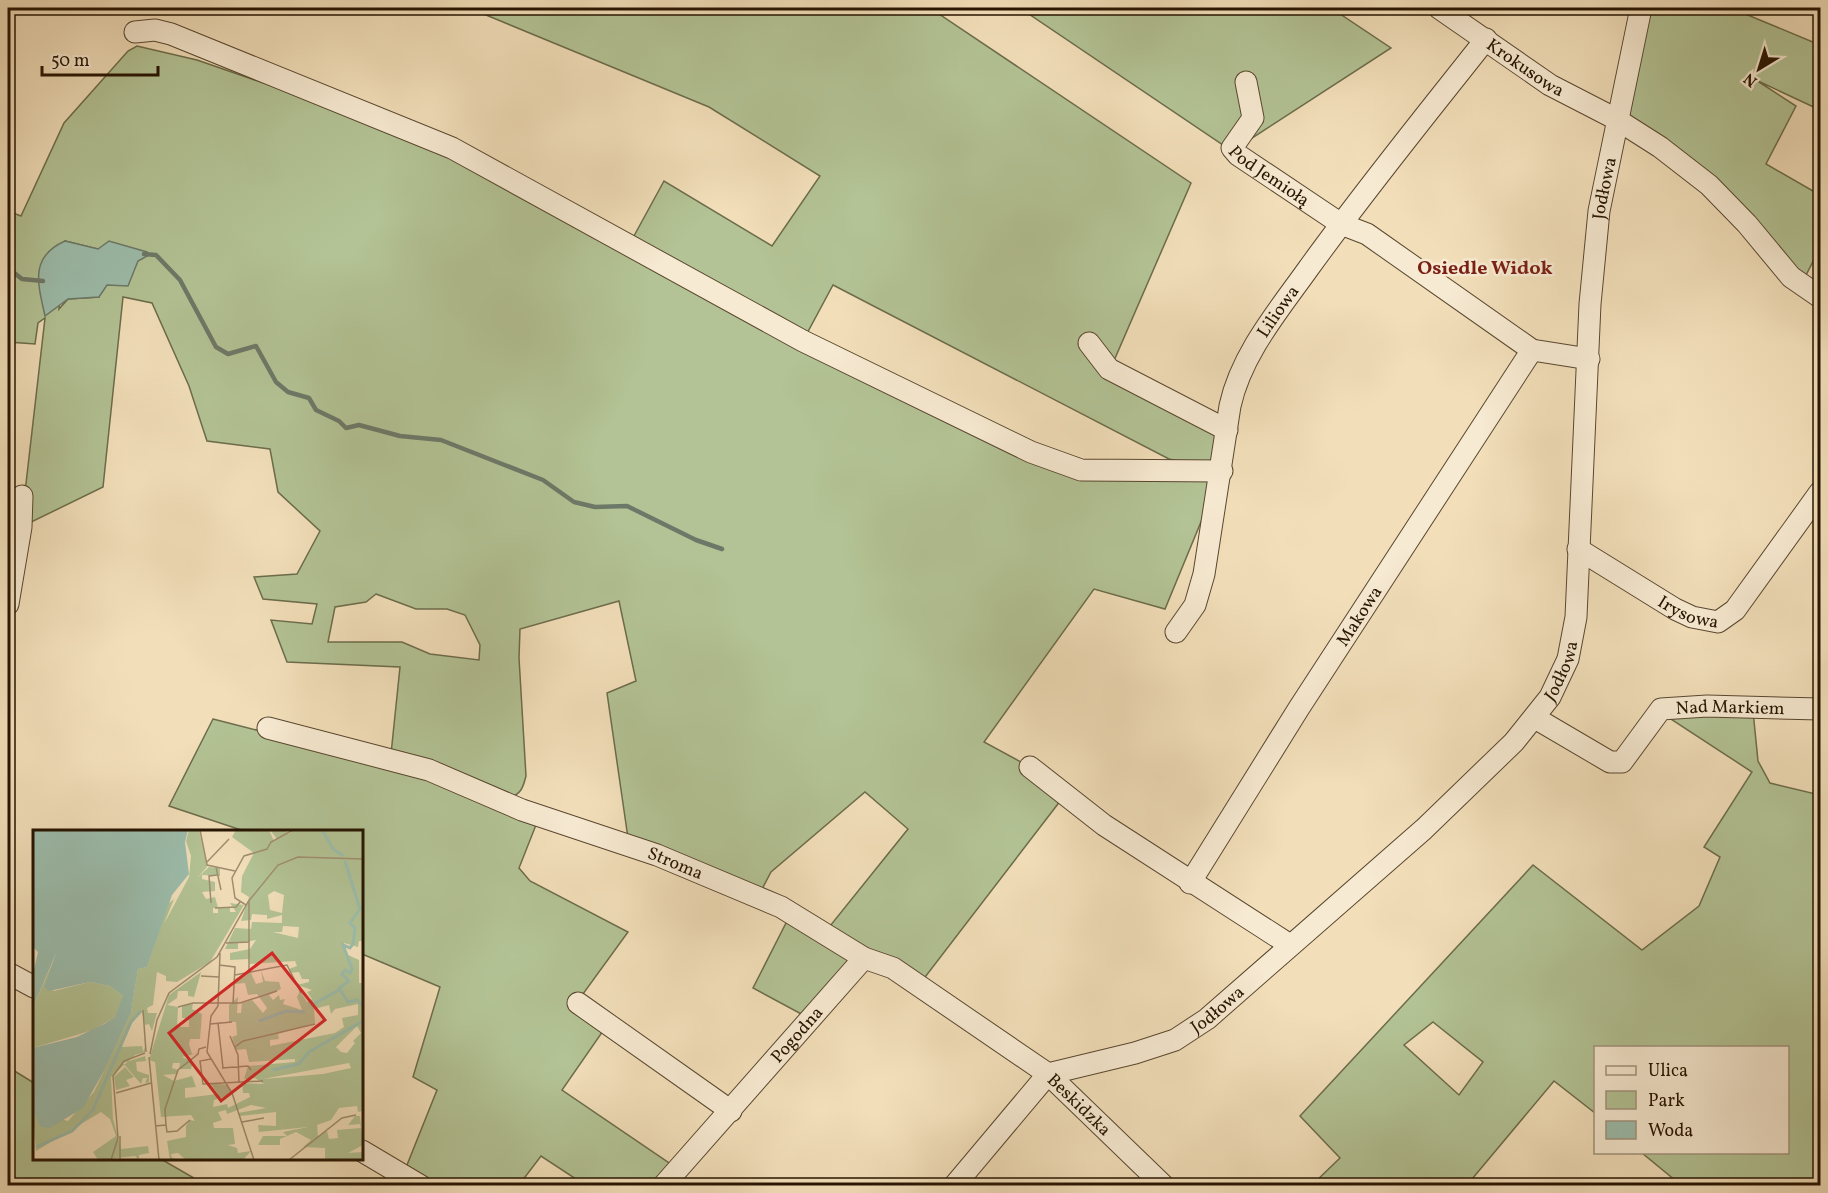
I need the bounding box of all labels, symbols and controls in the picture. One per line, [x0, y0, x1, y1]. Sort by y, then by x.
street label: Krokusowa [1481, 33, 1568, 104]
scale bar [42, 39, 158, 77]
north arrow [1729, 39, 1789, 99]
text: 50 m [51, 49, 90, 74]
text: N [1739, 67, 1762, 91]
street label: Pod Jemiołą [1221, 141, 1314, 213]
street label: Jodłowa [1587, 155, 1624, 221]
district label: Osiedle Widok [1417, 255, 1553, 283]
street label: Liliowa [1252, 281, 1306, 343]
street label: Makowa [1331, 582, 1389, 652]
street label: Irysowa [1652, 590, 1721, 636]
street label: Jodłowa [1540, 639, 1585, 708]
street label: Nad Markiem [1675, 695, 1785, 722]
inset map [33, 830, 363, 1160]
street label: Stroma [644, 842, 707, 887]
street label: Jodłowa [1186, 981, 1251, 1040]
street label: Pogodna [766, 1002, 830, 1069]
legend [1594, 1046, 1789, 1154]
text: Ulica [1648, 1059, 1688, 1084]
street label: Beskidzka [1041, 1068, 1116, 1142]
text: Park [1648, 1089, 1685, 1114]
text: Woda [1648, 1119, 1693, 1144]

